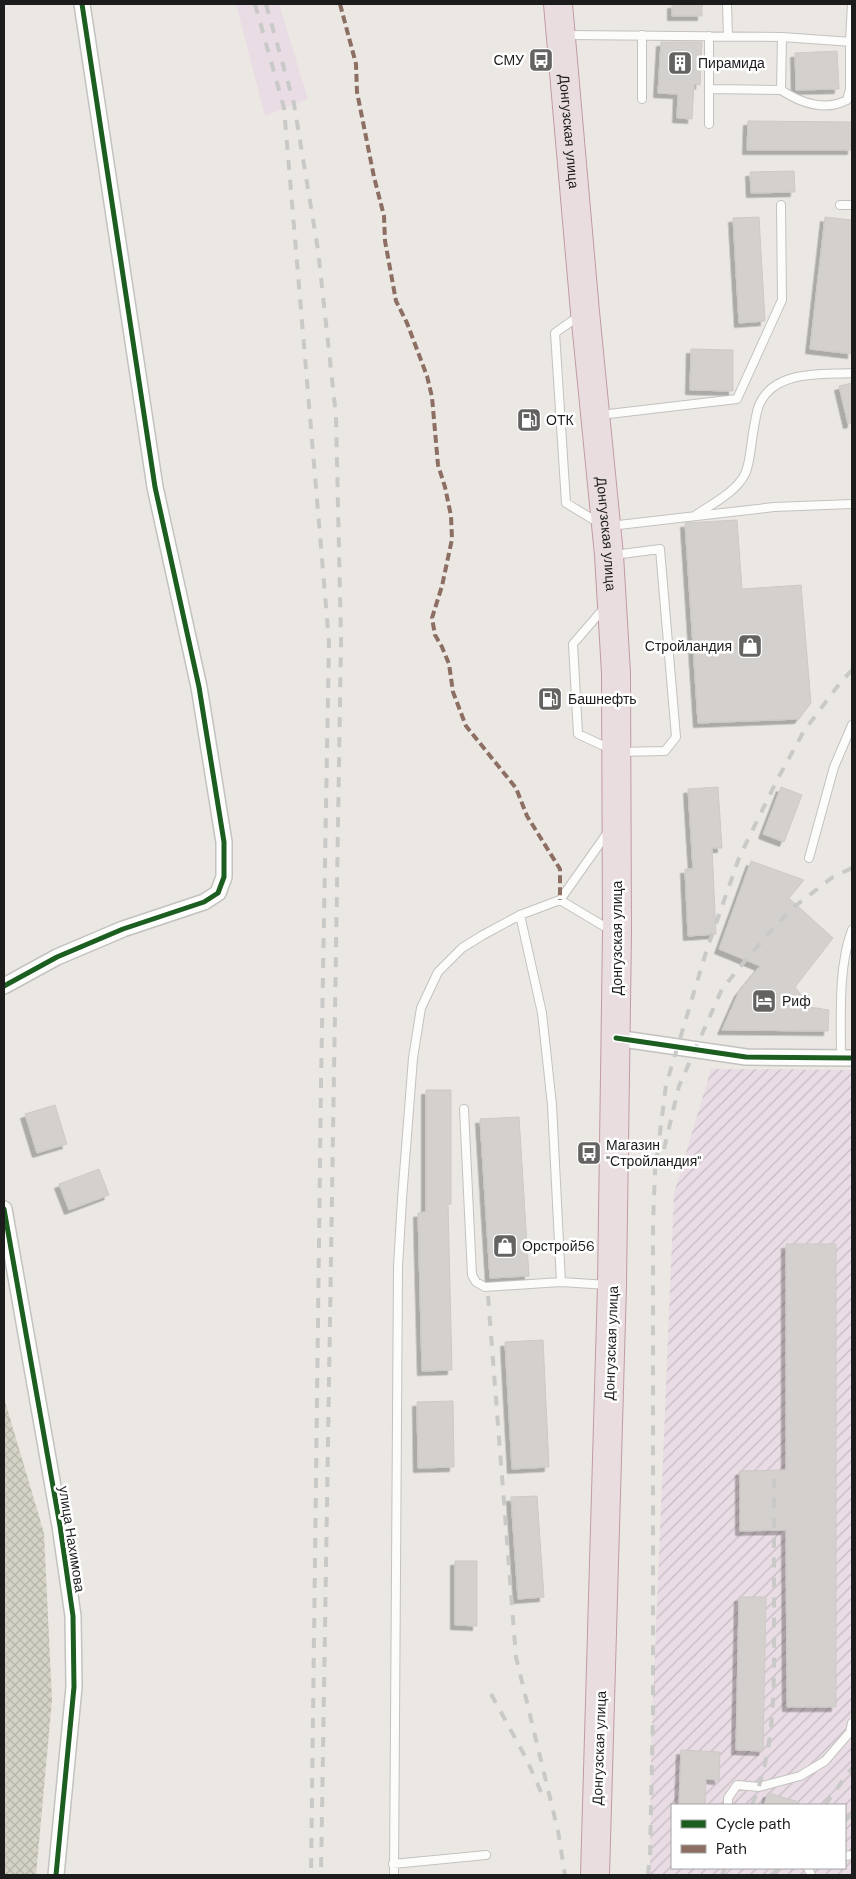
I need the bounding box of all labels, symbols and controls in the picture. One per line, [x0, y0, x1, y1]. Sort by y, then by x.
bus stop icon: СМУ [528, 47, 554, 73]
building icon: Пирамида [667, 50, 693, 76]
place label: СМУ [493, 51, 524, 69]
place label: Пирамида [698, 54, 765, 72]
street label: Донгузская улица [555, 74, 583, 190]
fuel station icon: ОТК [516, 407, 542, 433]
place label: ОТК [546, 411, 574, 429]
street label: Донгузская улица [592, 476, 620, 592]
shop icon: Стройландия [737, 633, 763, 659]
place label: Стройландия [645, 637, 732, 655]
fuel station icon: Башнефть [537, 686, 563, 712]
place label: Башнефть [568, 690, 637, 708]
street label: Донгузская улица [608, 881, 626, 995]
hotel icon: Риф [751, 988, 777, 1014]
place label: Риф [782, 992, 811, 1010]
place label: Магазин "Стройландия" [606, 1136, 701, 1170]
bus stop icon: Магазин "Стройландия" [576, 1140, 602, 1166]
shop icon: Орстрой56 [492, 1233, 518, 1259]
place label: Орстрой56 [522, 1237, 595, 1255]
street label: Донгузская улица [600, 1285, 622, 1401]
street label: улица Нахимова [55, 1485, 89, 1594]
street label: Донгузская улица [588, 1690, 610, 1806]
legend [671, 1804, 846, 1869]
text: Cycle path [716, 1814, 791, 1834]
text: Path [716, 1839, 747, 1859]

